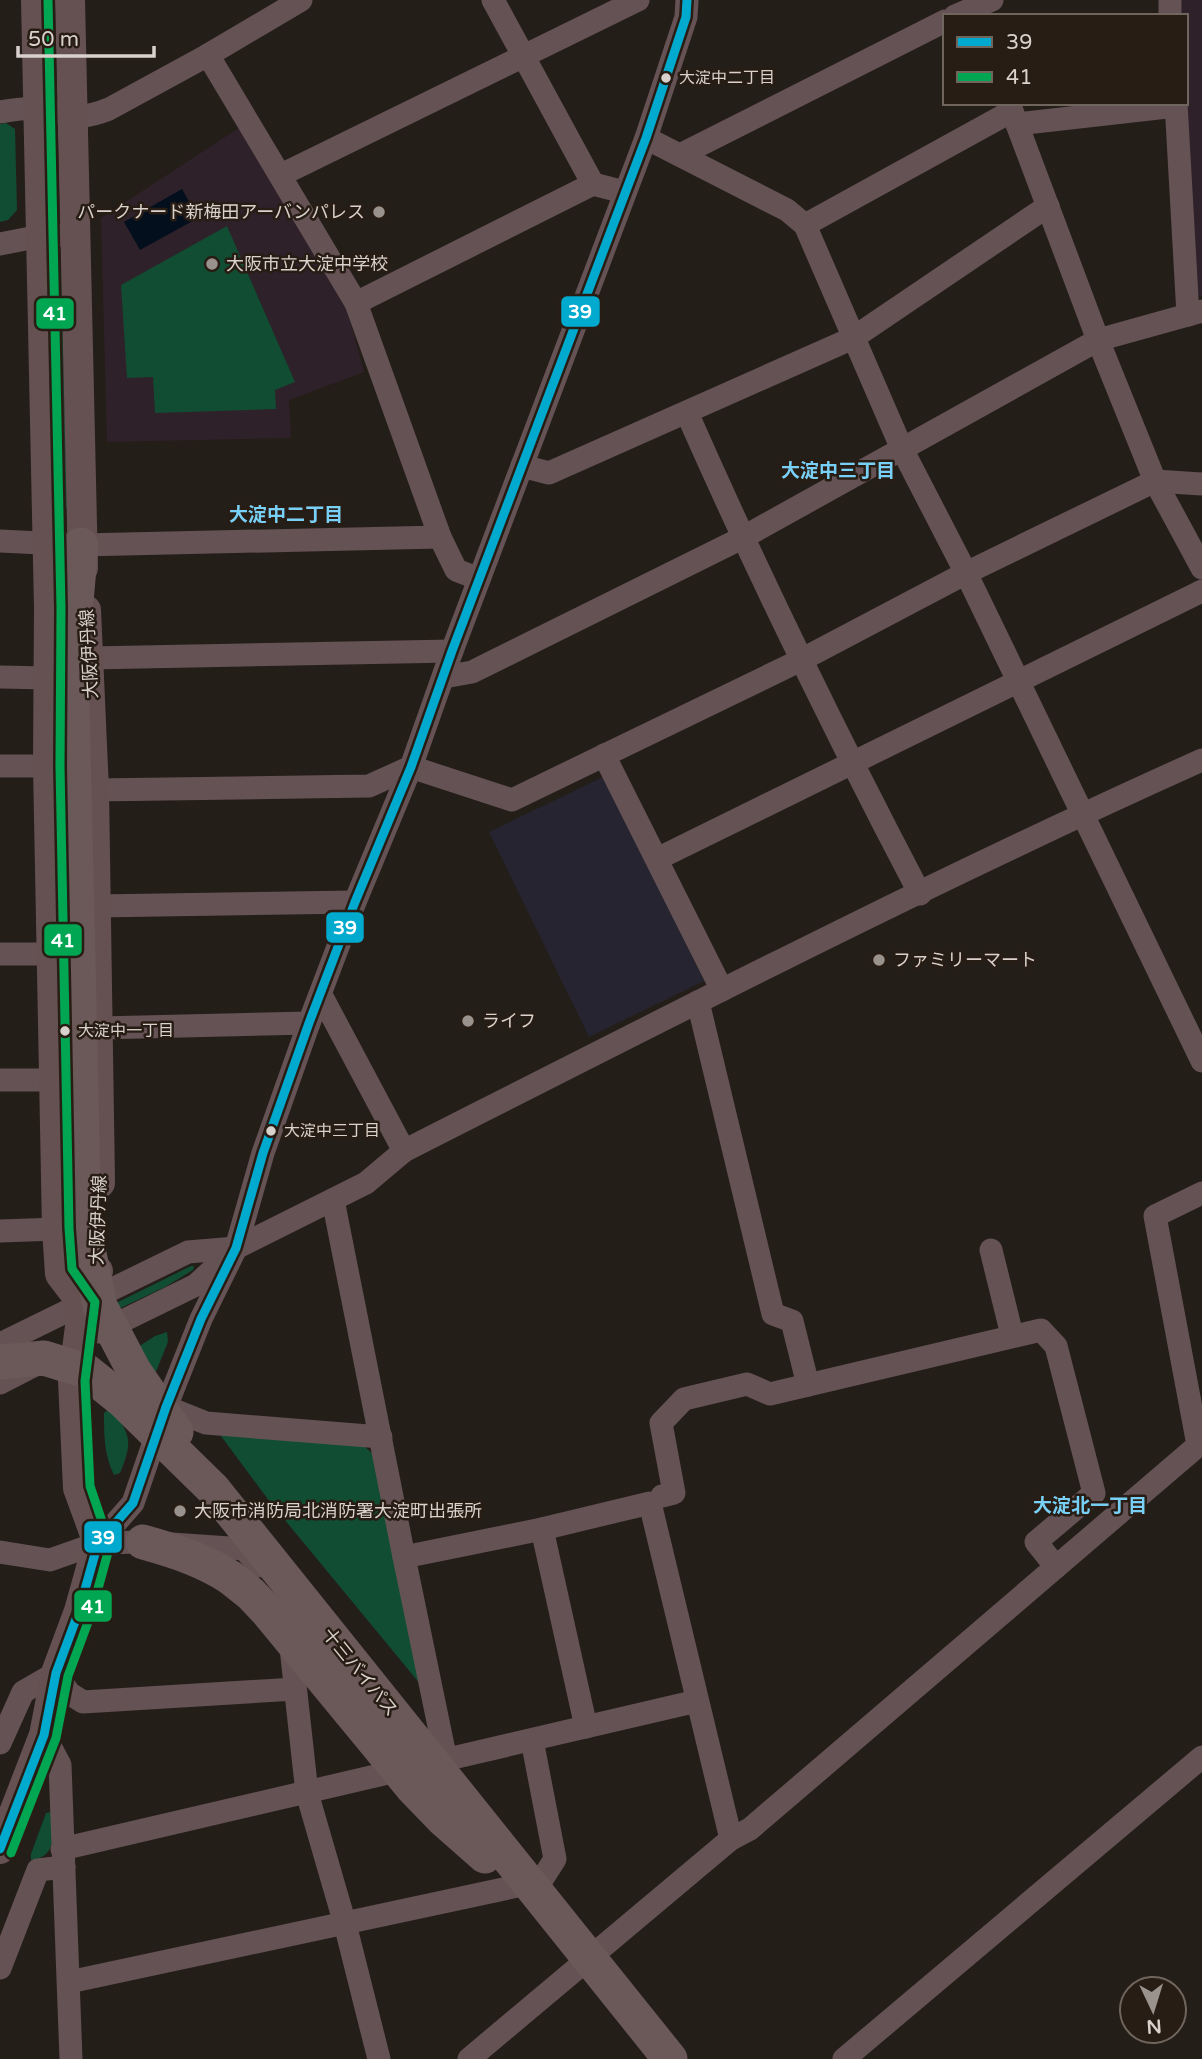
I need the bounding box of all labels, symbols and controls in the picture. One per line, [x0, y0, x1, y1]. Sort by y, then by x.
scale bar [18, 14, 154, 58]
legend [943, 14, 1188, 105]
text: 50 m [28, 27, 79, 52]
text: 39 [1006, 30, 1032, 55]
text: 41 [1006, 65, 1032, 90]
place label: 大淀中二丁目 [679, 68, 775, 88]
marker: 大淀中二丁目 [659, 71, 673, 85]
place label: パークナード新梅田アーバンパレス [77, 201, 365, 223]
marker: パークナード新梅田アーバンパレス [371, 204, 387, 220]
place label: 大阪市立大淀中学校 [226, 253, 388, 275]
marker: 大阪市立大淀中学校 [204, 256, 220, 272]
line badge: 39 [560, 295, 601, 328]
line badge: 41 [35, 297, 75, 330]
text: 39 [568, 301, 592, 323]
text: 41 [43, 303, 67, 325]
district label: 大淀中三丁目 [781, 460, 895, 482]
district label: 大淀中二丁目 [229, 504, 343, 526]
street label: 大阪伊丹線 [76, 608, 102, 700]
line badge: 39 [325, 911, 365, 944]
text: 39 [333, 917, 357, 939]
line badge: 41 [43, 923, 83, 957]
text: 41 [51, 930, 75, 952]
place label: ファミリーマート [893, 949, 1037, 971]
marker: ファミリーマート [871, 952, 887, 968]
place label: ライフ [482, 1010, 536, 1032]
marker: ライフ [460, 1013, 476, 1029]
place label: 大淀中一丁目 [78, 1021, 174, 1041]
marker: 大淀中一丁目 [58, 1024, 72, 1038]
place label: 大淀中三丁目 [284, 1121, 380, 1141]
marker: 大淀中三丁目 [264, 1124, 278, 1138]
street label: 大阪伊丹線 [85, 1175, 111, 1265]
district label: 大淀北一丁目 [1033, 1495, 1147, 1517]
place label: 大阪市消防局北消防署大淀町出張所 [194, 1500, 482, 1522]
marker: 大阪市消防局北消防署大淀町出張所 [172, 1503, 188, 1519]
line badge: 39 [83, 1520, 123, 1554]
text: 39 [91, 1527, 115, 1549]
line badge: 41 [73, 1589, 113, 1623]
text: 41 [81, 1596, 105, 1618]
street label: 十三バイパス [318, 1623, 402, 1721]
north arrow [1118, 1975, 1188, 2045]
text: N [1146, 2014, 1162, 2037]

